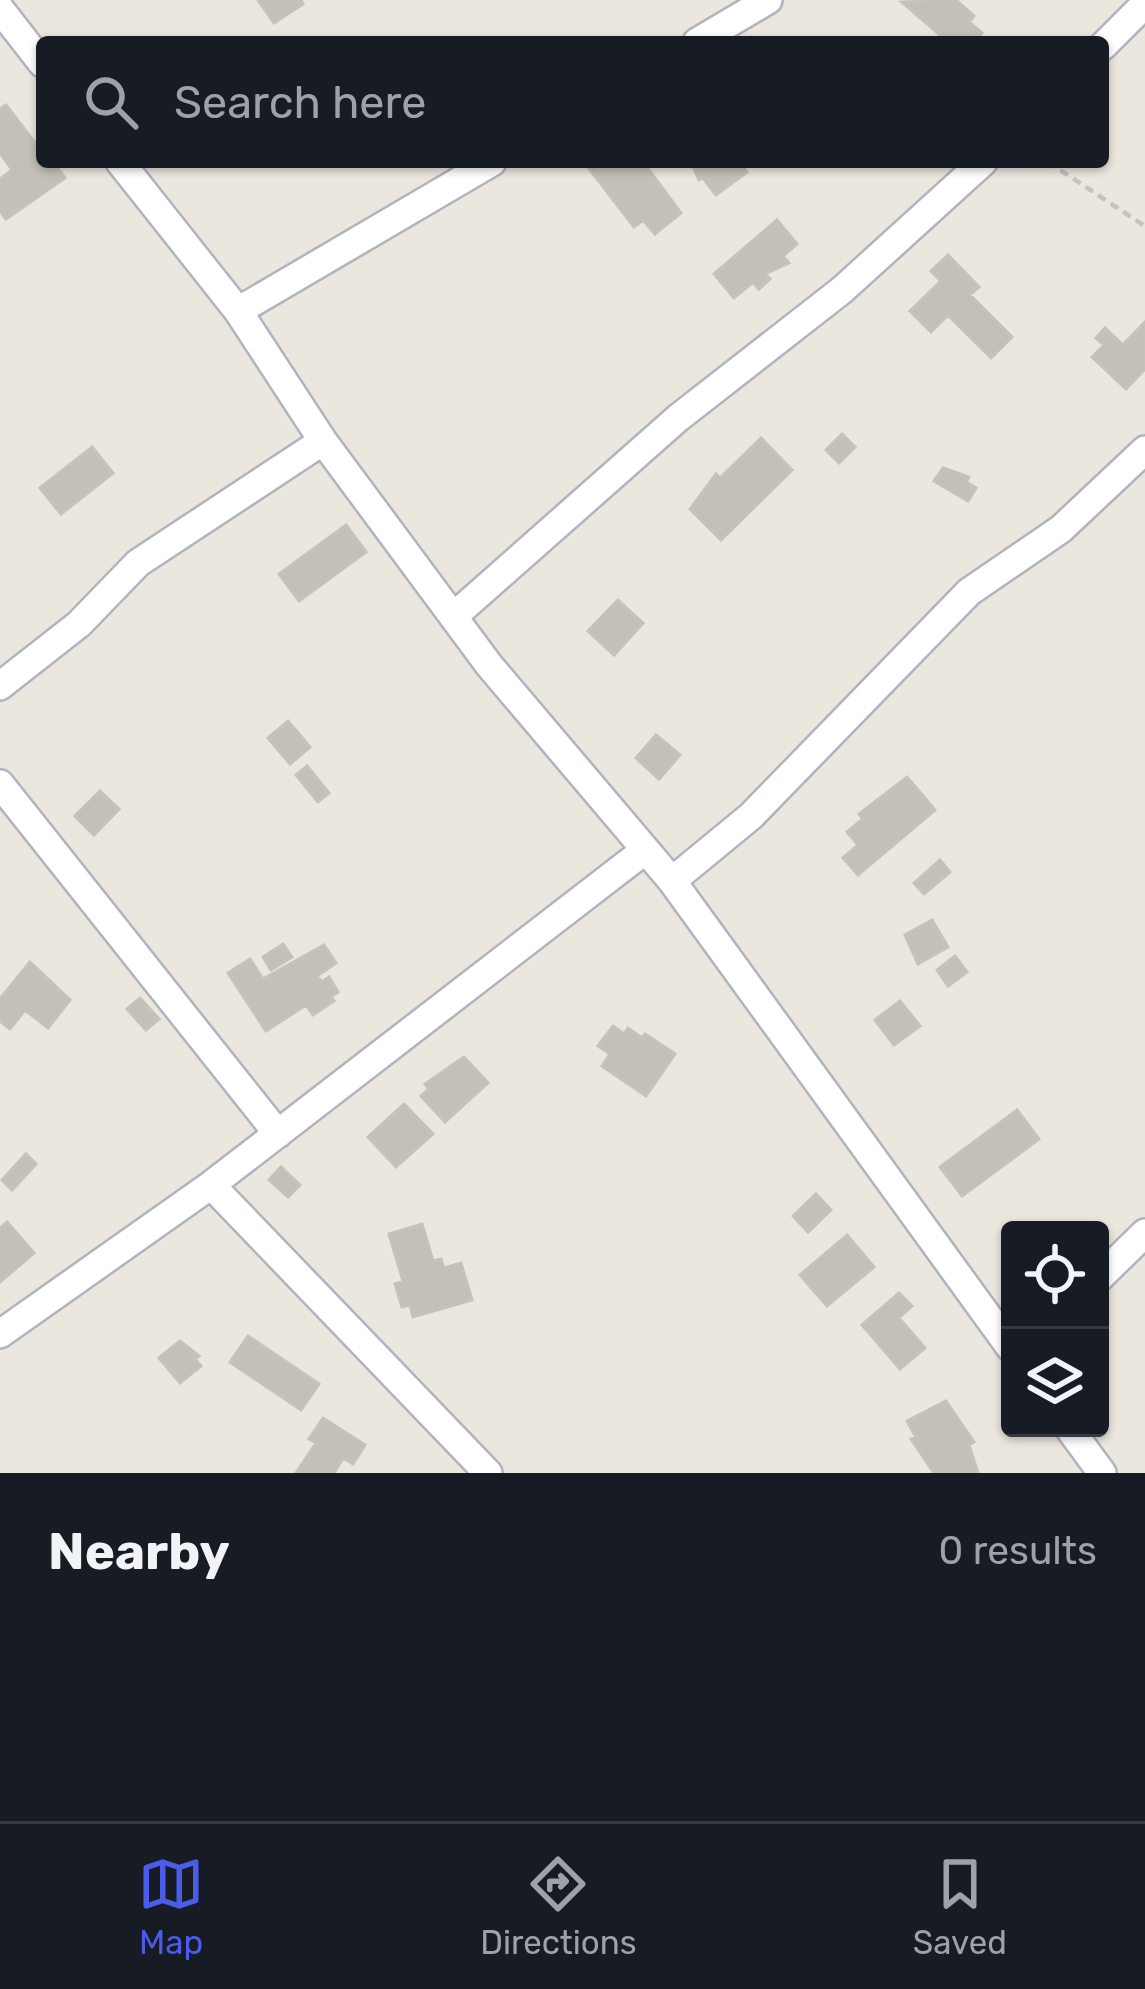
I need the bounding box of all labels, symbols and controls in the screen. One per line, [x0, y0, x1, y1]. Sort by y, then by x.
search box [36, 36, 1109, 168]
icon: search [78, 69, 144, 135]
text: Search here [174, 76, 426, 129]
map controls [1001, 1221, 1109, 1437]
button: locate [1001, 1221, 1109, 1329]
button: layers [1001, 1329, 1109, 1437]
text: Nearby [48, 1521, 230, 1582]
text: 0 results [938, 1528, 1097, 1574]
tab: Map [138, 1851, 204, 1962]
tab: Directions [480, 1851, 637, 1962]
tab: Saved [913, 1851, 1007, 1962]

